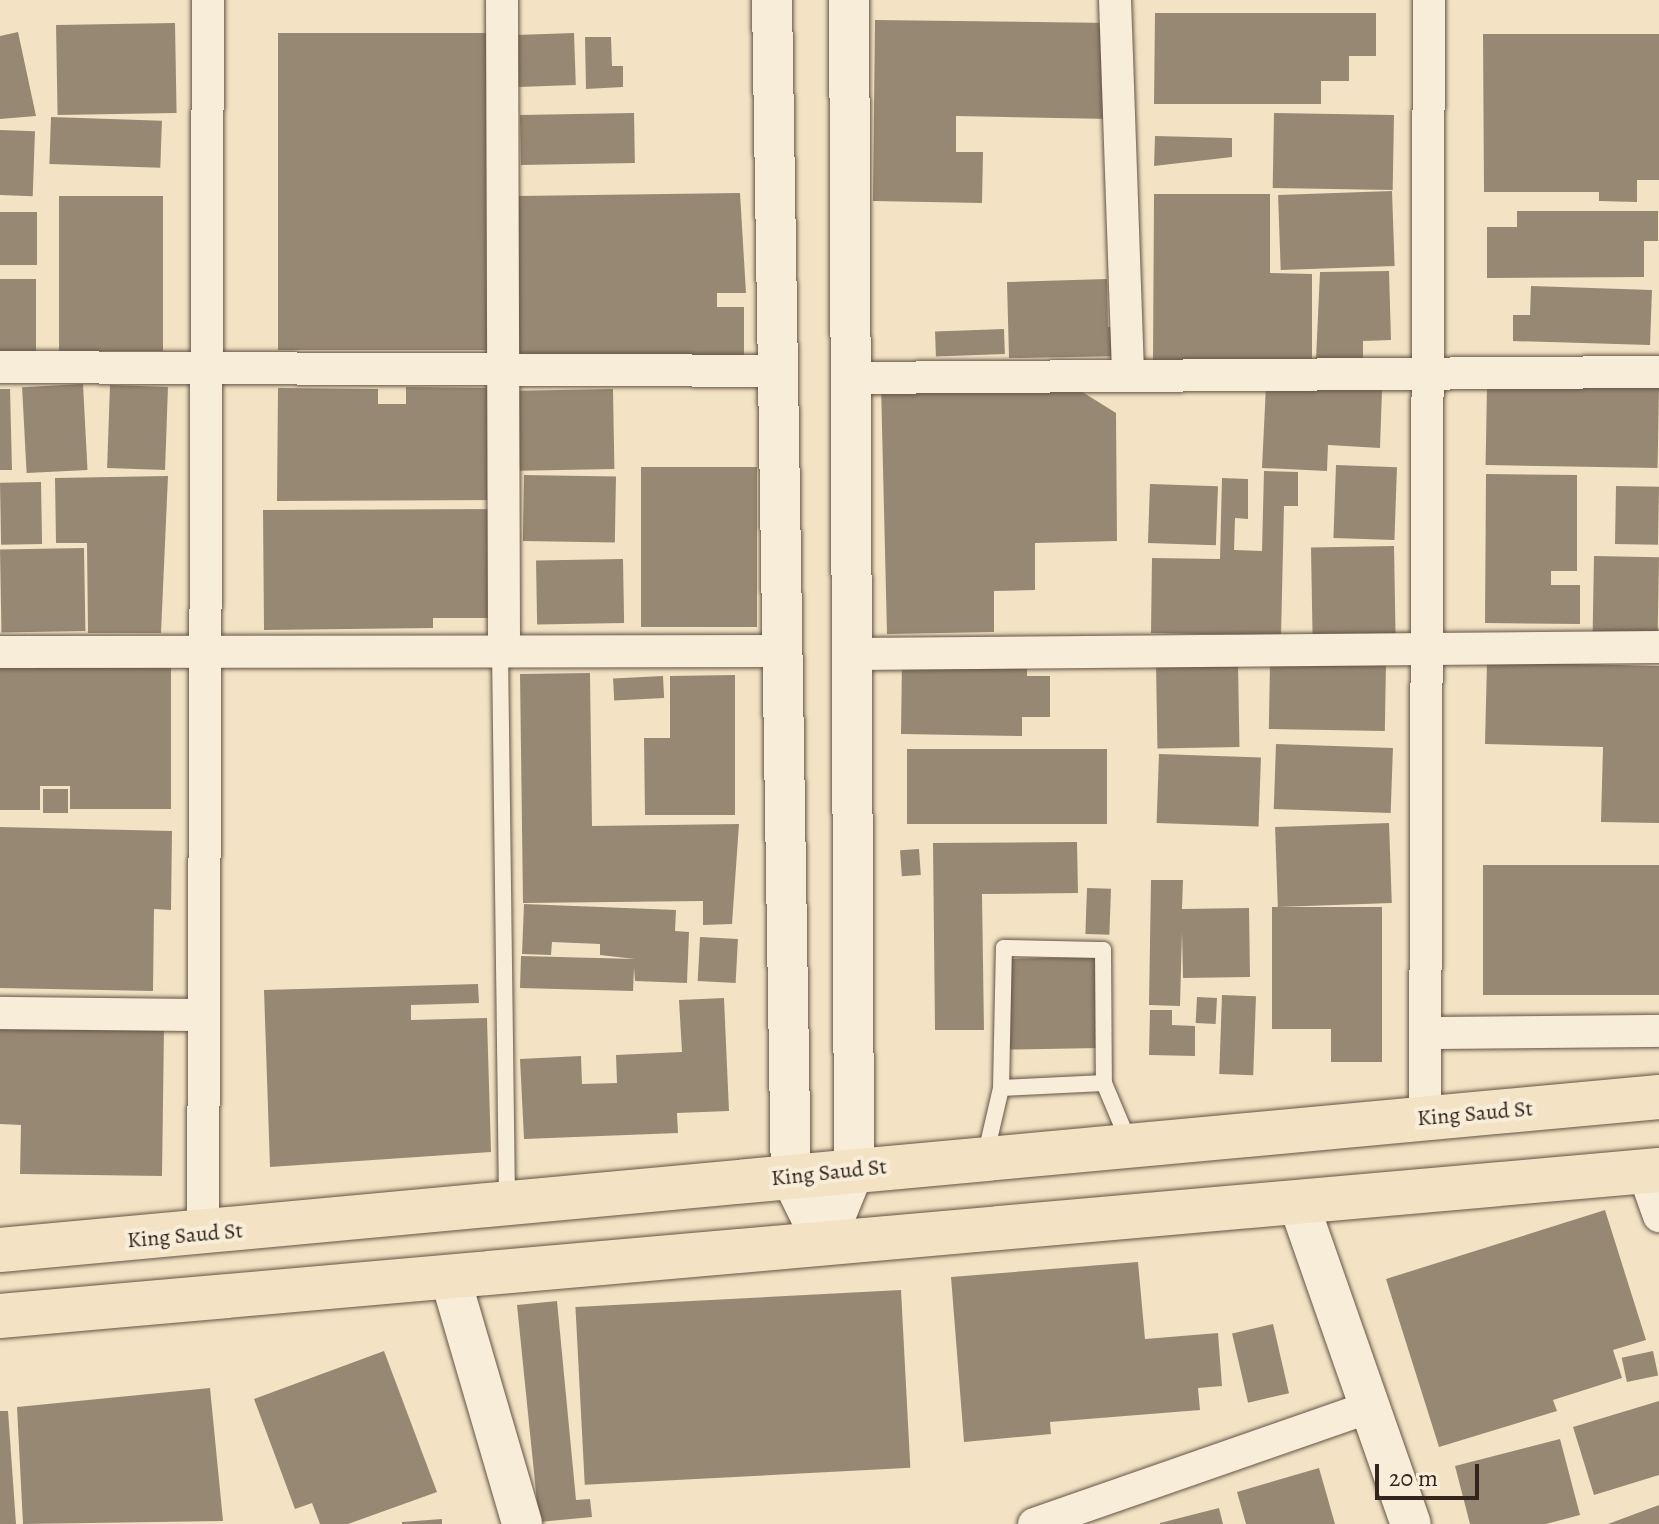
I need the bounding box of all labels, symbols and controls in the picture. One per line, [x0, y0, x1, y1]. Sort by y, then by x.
street label: King Saud St [1416, 1096, 1534, 1132]
street label: King Saud St [770, 1154, 888, 1192]
street label: King Saud St [126, 1218, 244, 1254]
scale bar [1379, 1448, 1483, 1498]
text: 20 m [1389, 1462, 1438, 1494]

